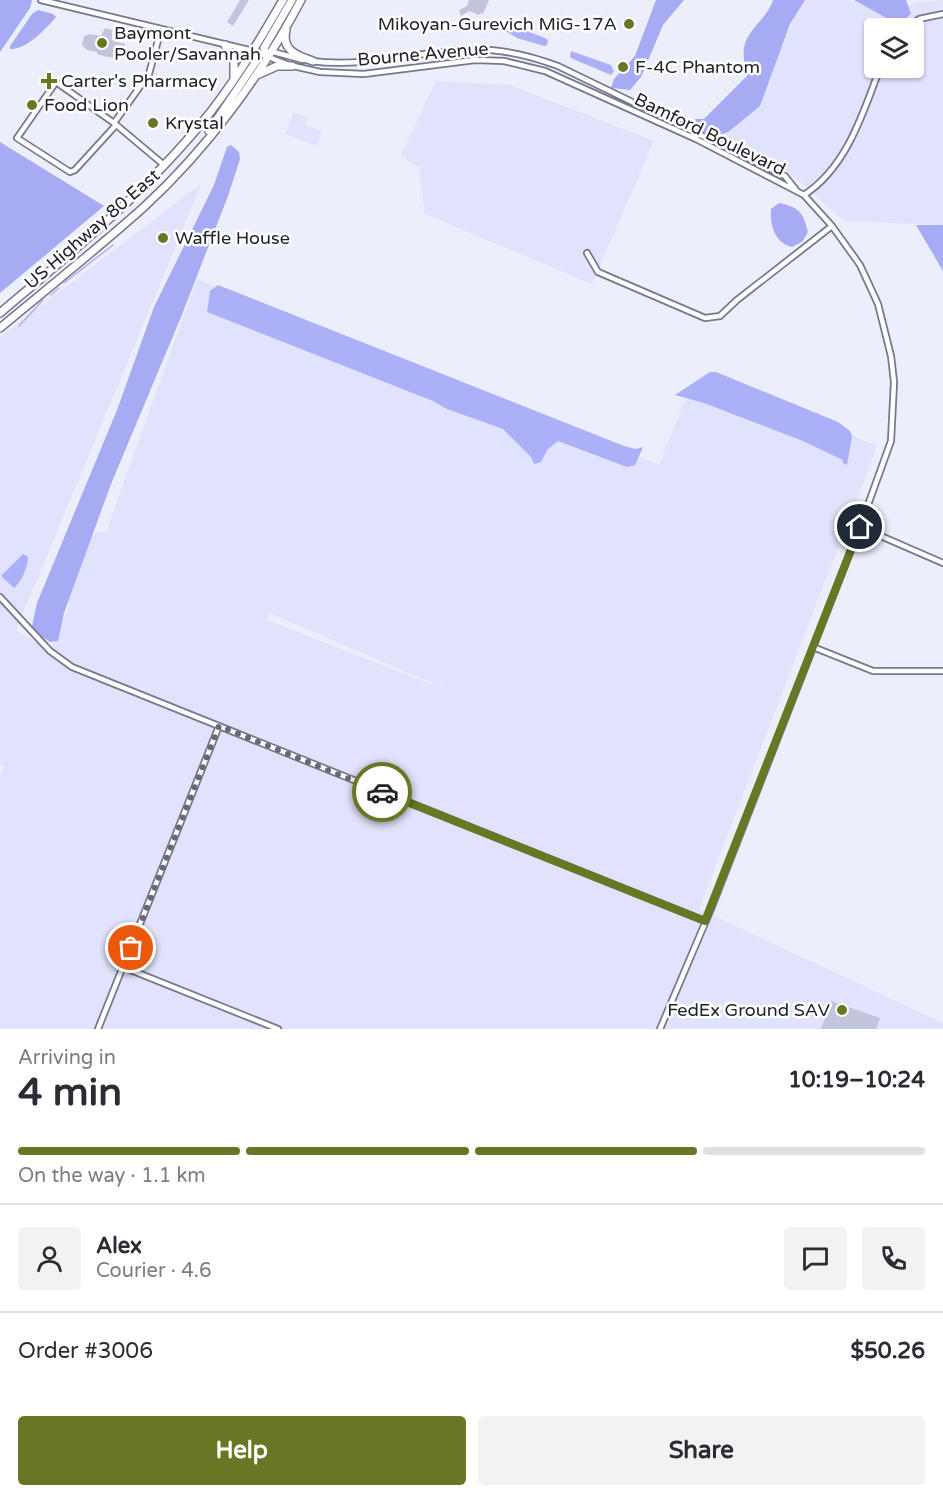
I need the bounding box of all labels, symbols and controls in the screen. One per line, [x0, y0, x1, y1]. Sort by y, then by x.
place label: Mikoyan-Gurevich MiG-17A [378, 13, 617, 35]
marker: Mikoyan-Gurevich MiG-17A [622, 17, 636, 31]
map controls [864, 18, 924, 78]
button: layers [864, 18, 924, 78]
place label: Baymont Pooler/Savannah [114, 22, 261, 65]
marker: Baymont Pooler/Savannah [95, 36, 109, 50]
street label: Bourne Avenue [357, 37, 489, 71]
place label: F-4C Phantom [635, 56, 760, 78]
marker: F-4C Phantom [616, 60, 630, 74]
place label: Carter's Pharmacy [61, 70, 218, 92]
marker: Carter's Pharmacy [42, 74, 56, 88]
street label: Bamford Boulevard [631, 88, 789, 180]
place label: Food Lion [44, 94, 129, 116]
marker: Food Lion [25, 98, 39, 112]
place label: Krystal [165, 112, 224, 134]
marker: Krystal [146, 116, 160, 130]
street label: US Highway 80 East [20, 164, 164, 294]
place label: Waffle House [175, 227, 290, 249]
marker: Waffle House [156, 231, 170, 245]
pin [834, 501, 885, 552]
icon: home [843, 510, 876, 543]
courier [352, 762, 412, 822]
icon: car [366, 776, 399, 809]
pin [105, 922, 156, 973]
icon: bag [114, 931, 147, 964]
place label: FedEx Ground SAV [667, 999, 830, 1021]
marker: FedEx Ground SAV [835, 1003, 849, 1017]
text: Arriving in [18, 1046, 116, 1070]
text: 10:19–10:24 [788, 1067, 925, 1093]
text: 4 min [18, 1069, 122, 1116]
text: On the way · 1.1 km [18, 1164, 206, 1188]
button: person [18, 1227, 81, 1290]
button: chat [784, 1227, 847, 1290]
button: phone [862, 1227, 925, 1290]
text: Alex [96, 1233, 142, 1259]
text: Courier · 4.6 [96, 1259, 211, 1283]
text: Order #3006 [18, 1338, 153, 1364]
text: $50.26 [850, 1338, 925, 1364]
button: Help [18, 1416, 466, 1485]
button: Share [478, 1416, 925, 1485]

